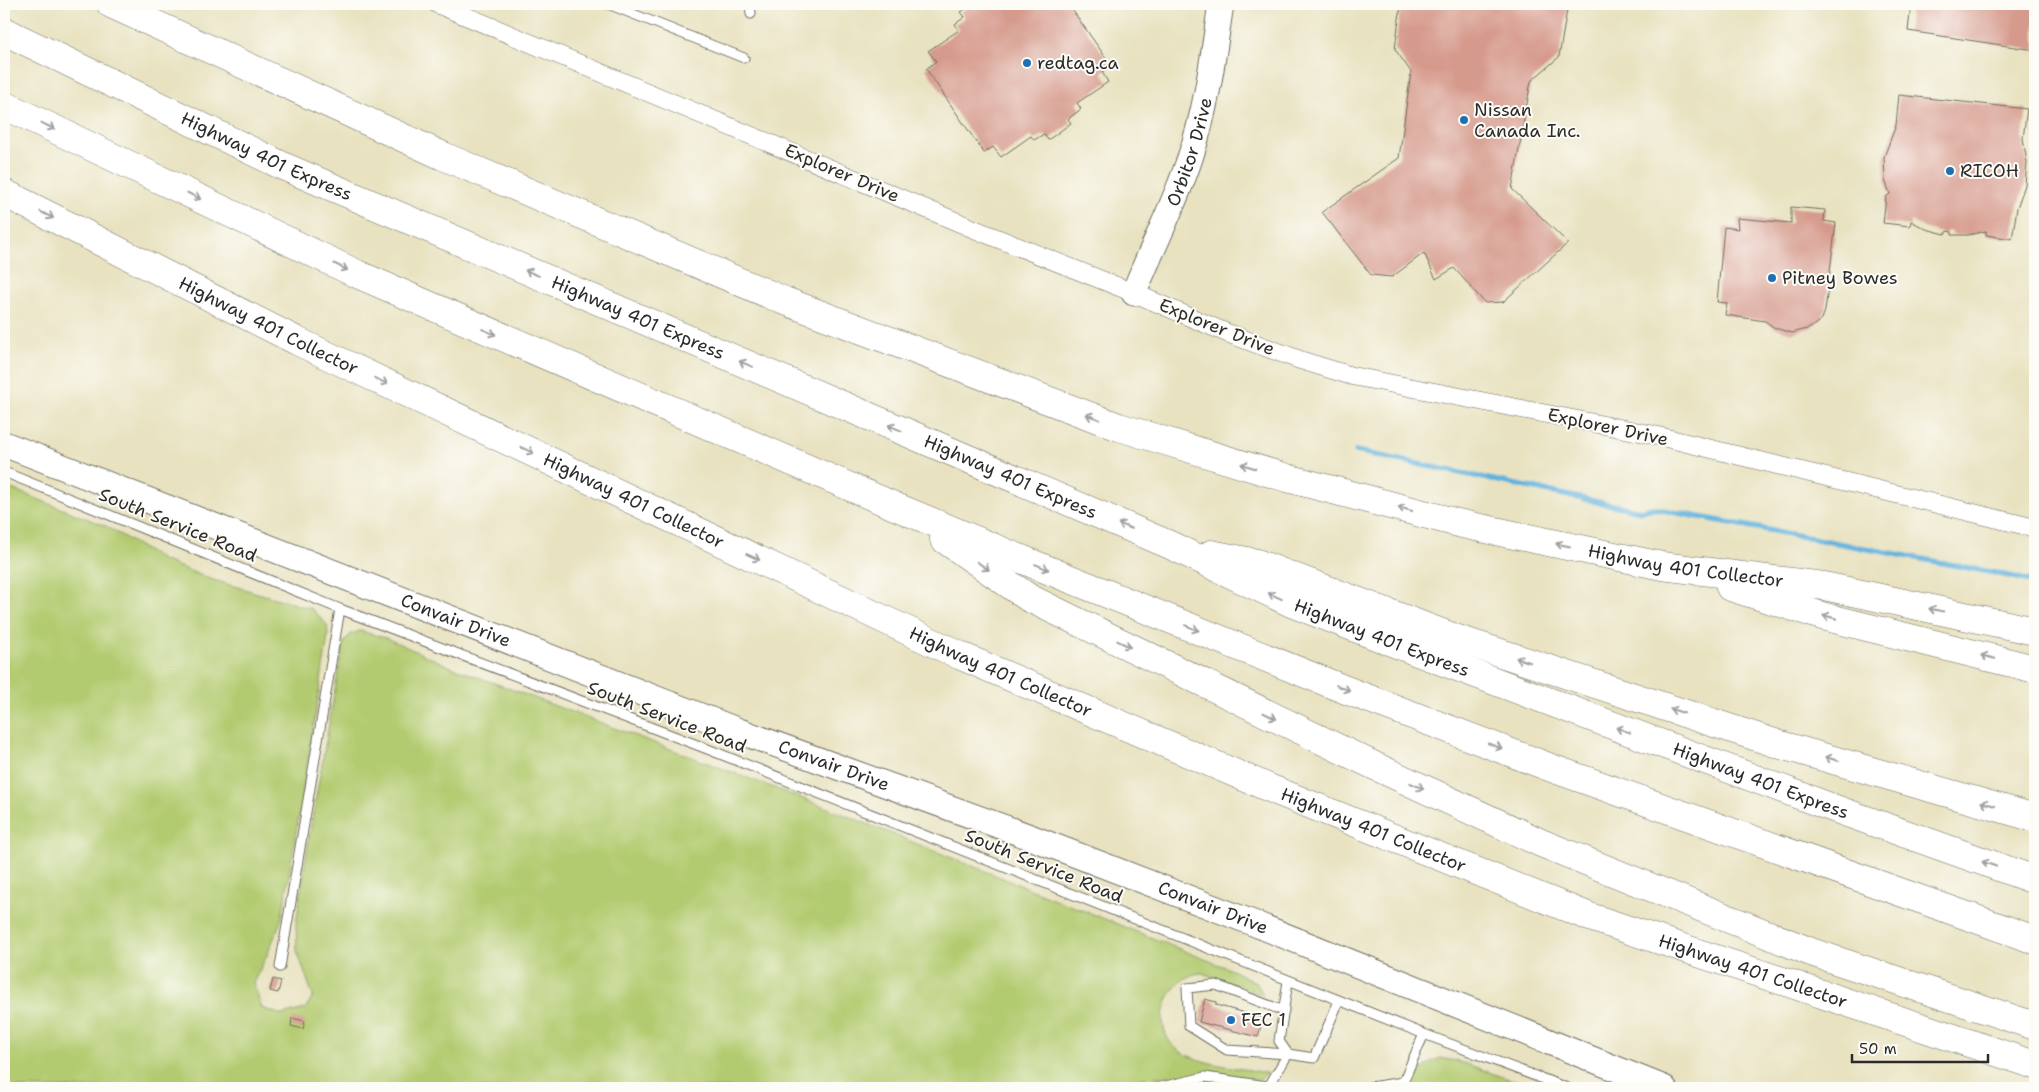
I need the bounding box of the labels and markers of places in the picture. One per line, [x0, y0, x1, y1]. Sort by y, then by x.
place label: redtag.ca [1037, 51, 1119, 75]
marker: redtag.ca [1021, 57, 1033, 69]
place label: Nissan Canada Inc. [1474, 98, 1580, 143]
marker: Nissan Canada Inc. [1458, 114, 1470, 126]
place label: RICOH [1960, 159, 2019, 183]
marker: RICOH [1944, 165, 1956, 177]
place label: Pitney Bowes [1782, 266, 1898, 290]
marker: Pitney Bowes [1766, 272, 1778, 284]
place label: FEC 1 [1241, 1008, 1286, 1032]
marker: FEC 1 [1225, 1014, 1237, 1026]

